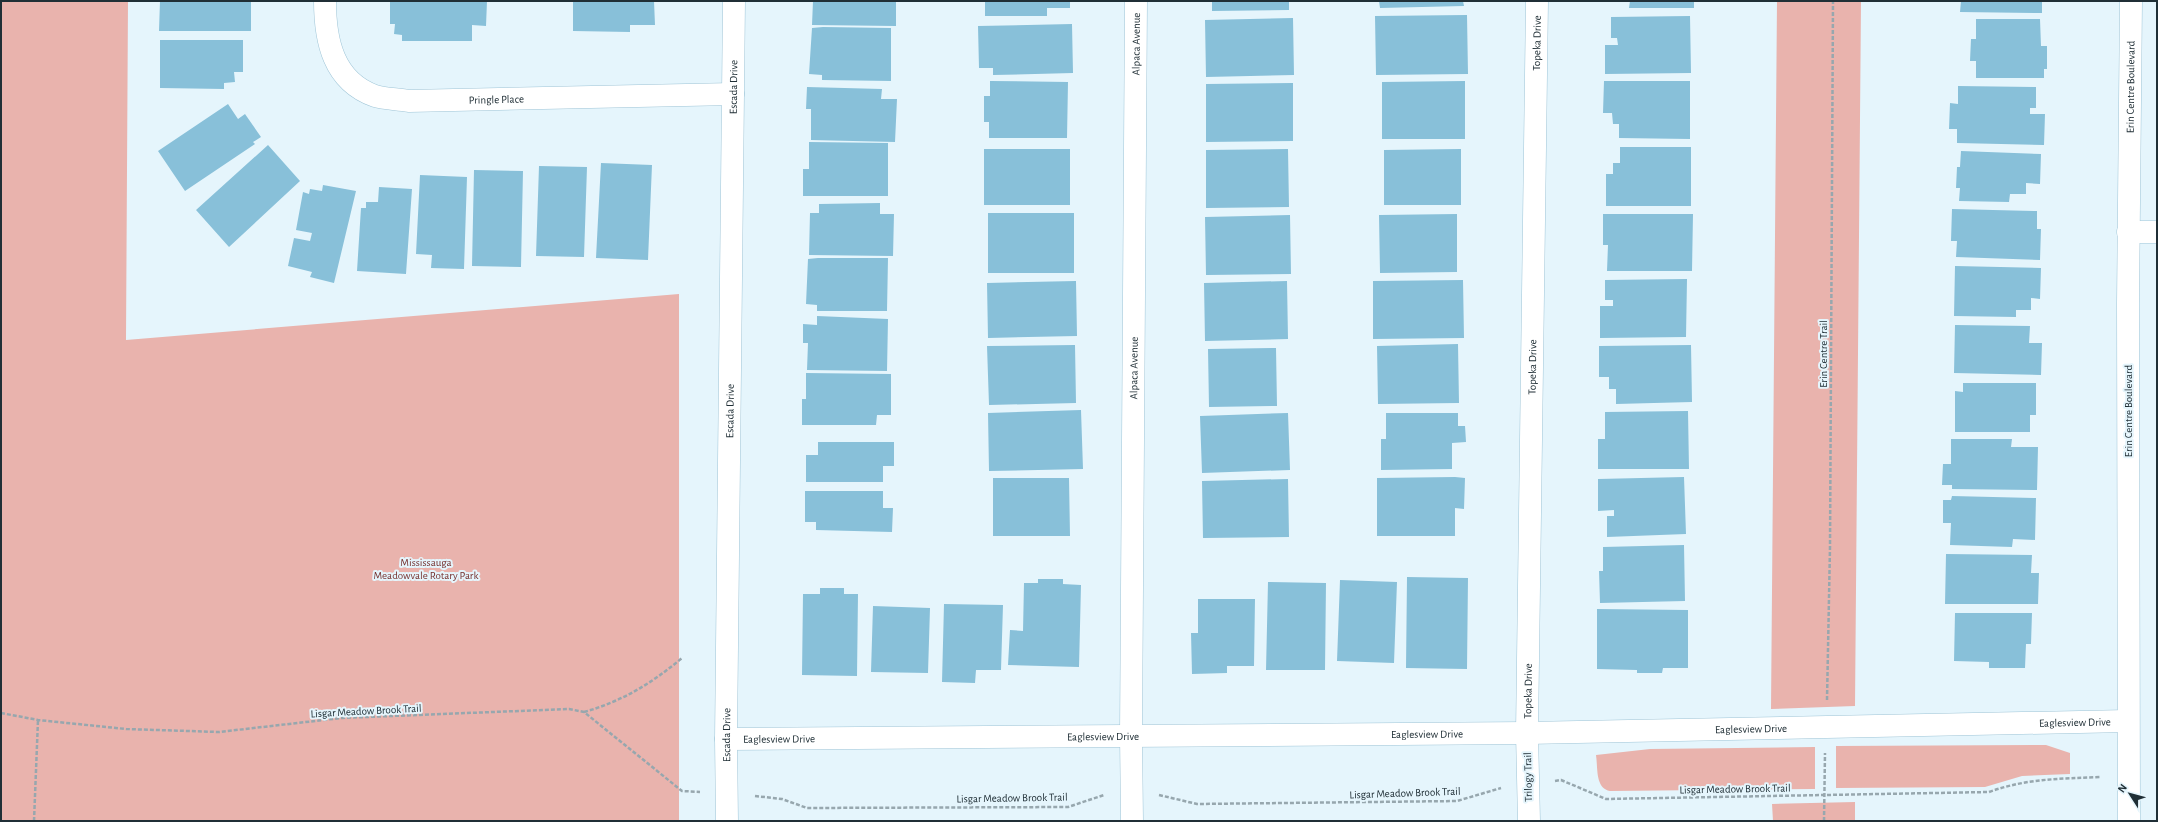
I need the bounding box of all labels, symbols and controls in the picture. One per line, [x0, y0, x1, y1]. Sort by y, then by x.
street label: Alpaca Avenue [1130, 13, 1141, 76]
street label: Topeka Drive [1531, 15, 1542, 71]
street label: Erin Centre Boulevard [2124, 40, 2136, 133]
street label: Escada Drive [727, 60, 739, 114]
street label: Pringle Place [468, 93, 524, 105]
street label: Erin Centre Trail [1818, 320, 1829, 388]
street label: Alpaca Avenue [1128, 337, 1139, 400]
street label: Topeka Drive [1526, 339, 1538, 395]
street label: Erin Centre Boulevard [2123, 365, 2134, 457]
street label: Escada Drive [724, 384, 735, 438]
park label: Mississauga Meadowvale Rotary Park [374, 557, 478, 581]
street label: Topeka Drive [1522, 663, 1533, 719]
street label: Lisgar Meadow Brook Trail [310, 703, 422, 719]
street label: Escada Drive [720, 708, 732, 762]
street label: Eaglesview Drive [2039, 716, 2111, 728]
street label: Eaglesview Drive [1715, 722, 1787, 735]
street label: Eaglesview Drive [1391, 728, 1463, 740]
street label: Eaglesview Drive [1067, 730, 1139, 742]
street label: Eaglesview Drive [743, 733, 815, 744]
street label: Trilogy Trail [1522, 752, 1534, 802]
north arrow [2110, 774, 2150, 814]
text: N [2116, 782, 2129, 795]
street label: Lisgar Meadow Brook Trail [1679, 783, 1791, 795]
street label: Lisgar Meadow Brook Trail [1349, 786, 1461, 800]
street label: Lisgar Meadow Brook Trail [956, 792, 1068, 804]

